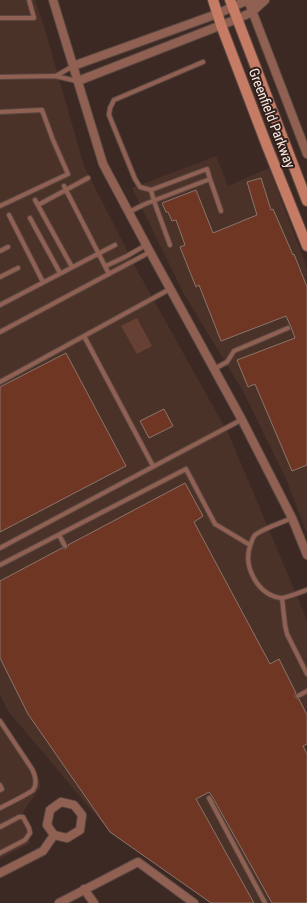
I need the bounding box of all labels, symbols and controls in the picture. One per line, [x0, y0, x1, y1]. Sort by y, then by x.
street label: Greenfield Parkway [246, 66, 298, 170]

